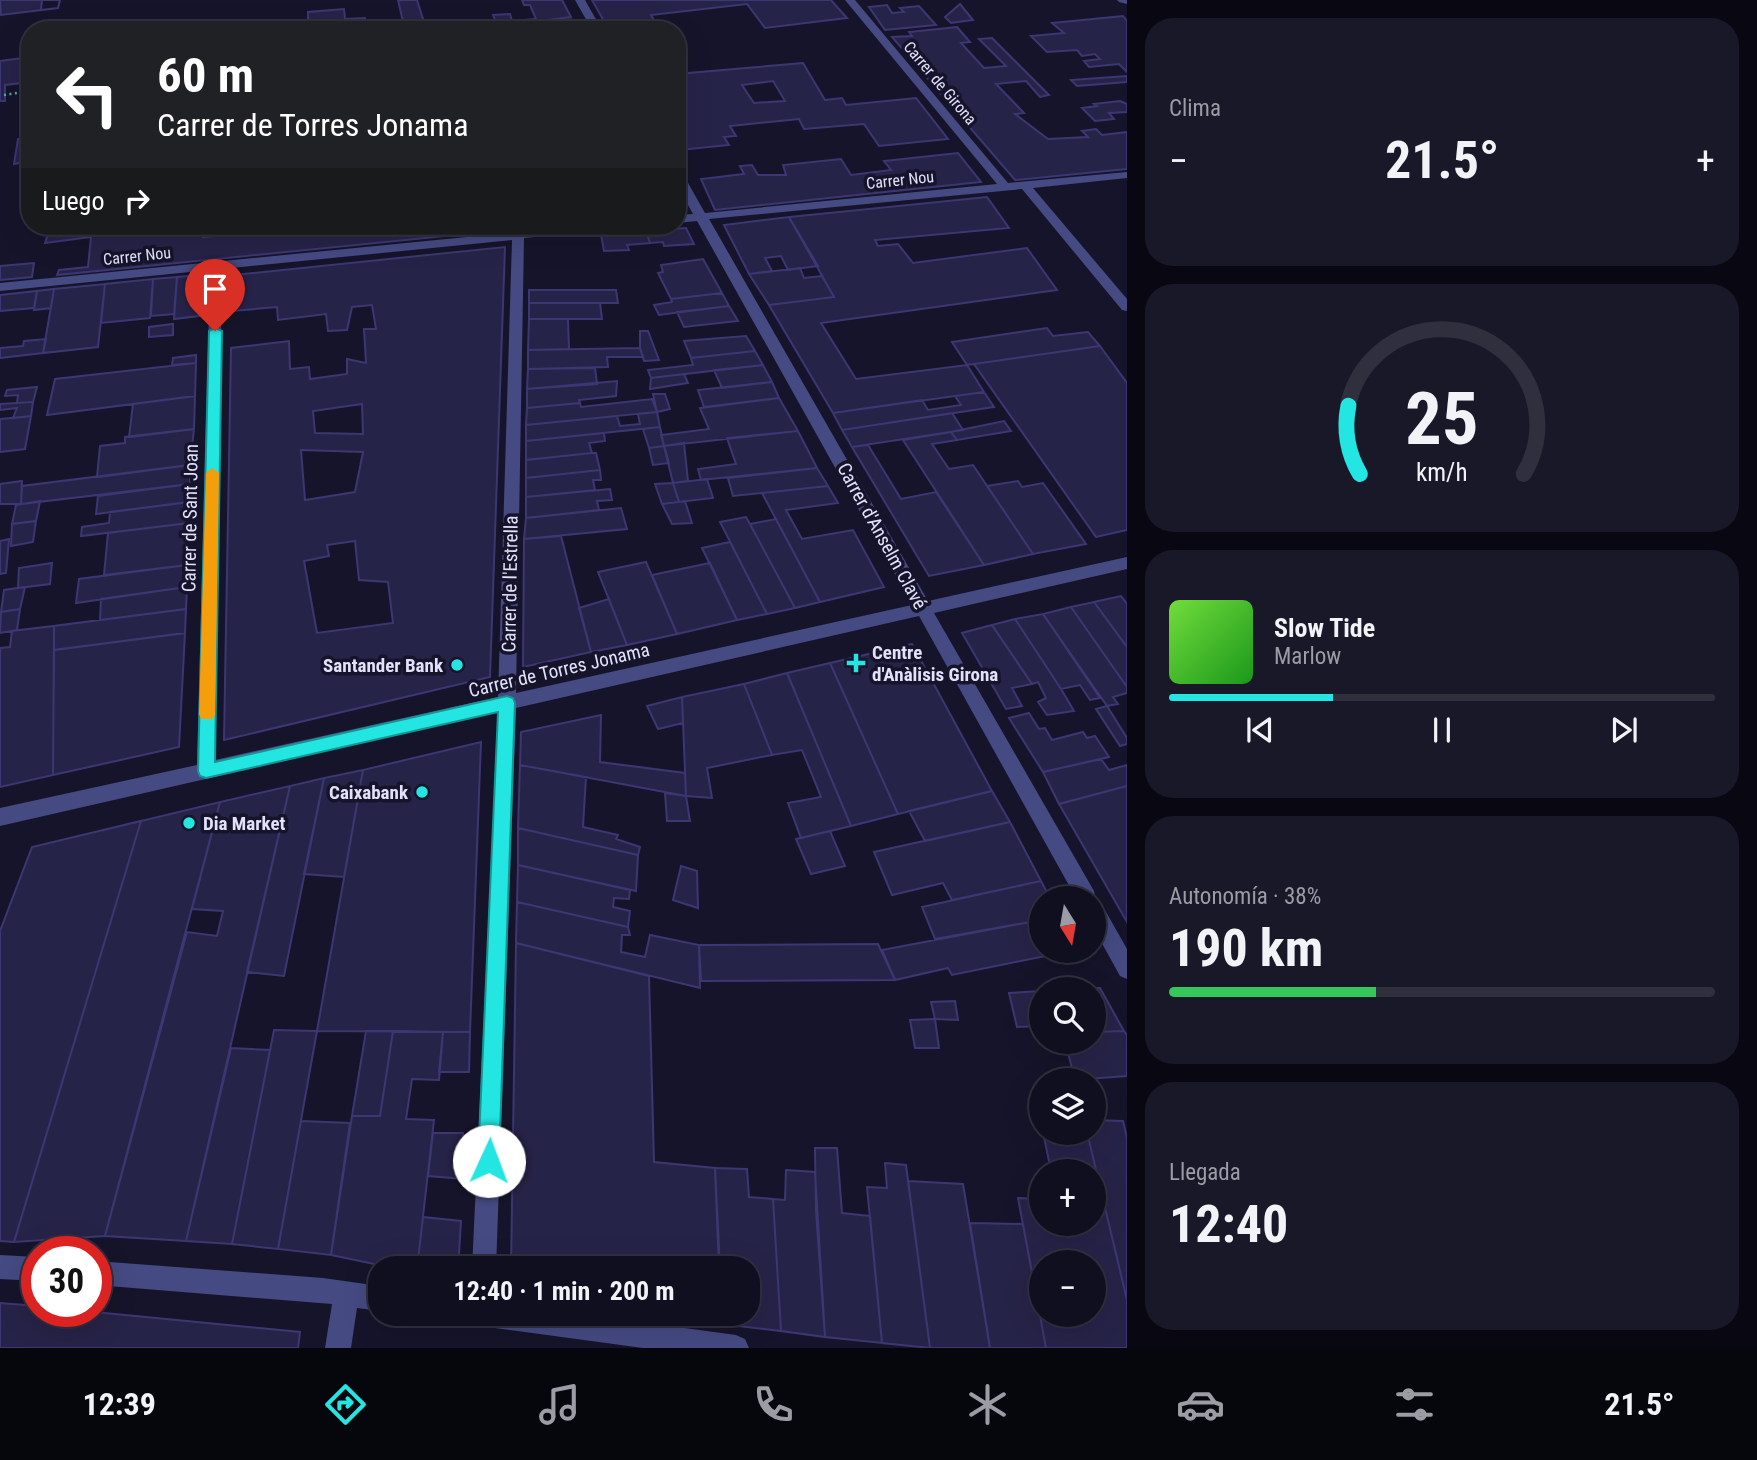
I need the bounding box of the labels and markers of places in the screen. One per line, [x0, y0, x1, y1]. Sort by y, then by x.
pin [185, 259, 245, 331]
place label: Centre d'Anàlisis Girona [872, 641, 998, 686]
marker: Centre d'Anàlisis Girona [846, 653, 866, 673]
place label: Santander Bank [323, 654, 444, 677]
marker: Santander Bank [449, 657, 465, 673]
place label: Caixabank [329, 781, 409, 804]
marker: Caixabank [414, 784, 430, 800]
place label: Dia Market [203, 812, 285, 835]
marker: Dia Market [181, 815, 197, 831]

